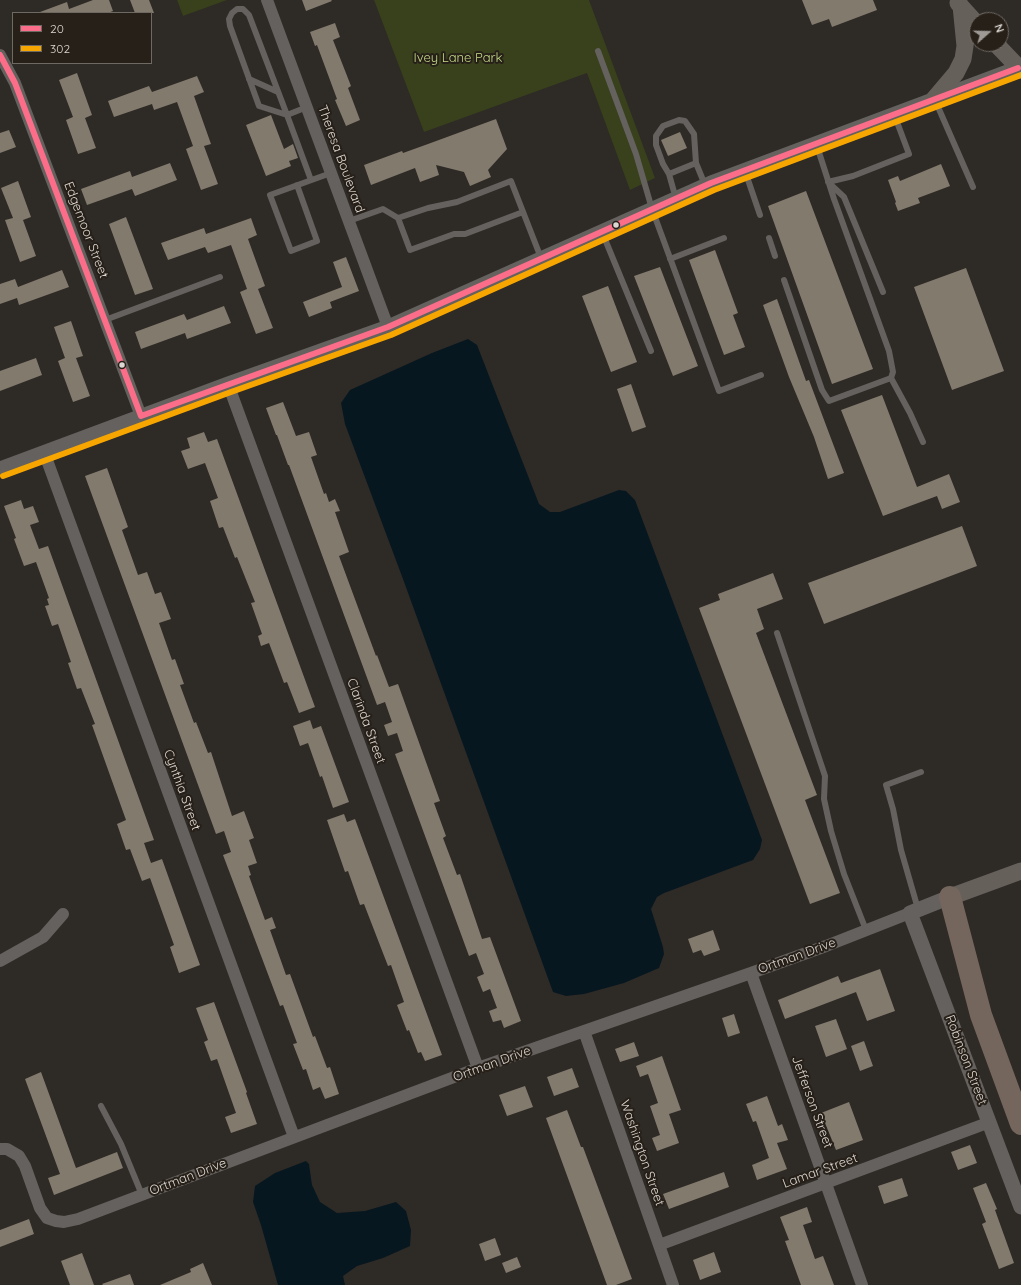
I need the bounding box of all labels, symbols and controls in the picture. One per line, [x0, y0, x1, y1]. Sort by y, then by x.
legend [12, 12, 152, 64]
north arrow [969, 12, 1009, 52]
text: 20 [50, 21, 64, 36]
text: N [991, 22, 1007, 34]
text: 302 [50, 41, 70, 56]
park label: Ivey Lane Park [414, 50, 502, 66]
street label: Theresa Boulevard [314, 103, 368, 215]
street label: Edgemoor Street [60, 180, 112, 280]
unlabelled marker [611, 220, 621, 230]
unlabelled marker [117, 360, 127, 370]
street label: Clarinda Street [343, 676, 389, 766]
street label: Cynthia Street [160, 747, 204, 833]
street label: Ortman Drive [756, 935, 838, 977]
street label: Robinson Street [942, 1013, 990, 1107]
street label: Ortman Drive [451, 1043, 533, 1085]
street label: Jefferson Street [788, 1054, 836, 1150]
street label: Washington Street [617, 1098, 667, 1208]
street label: Lamar Street [780, 1150, 860, 1192]
street label: Ortman Drive [147, 1155, 229, 1199]

